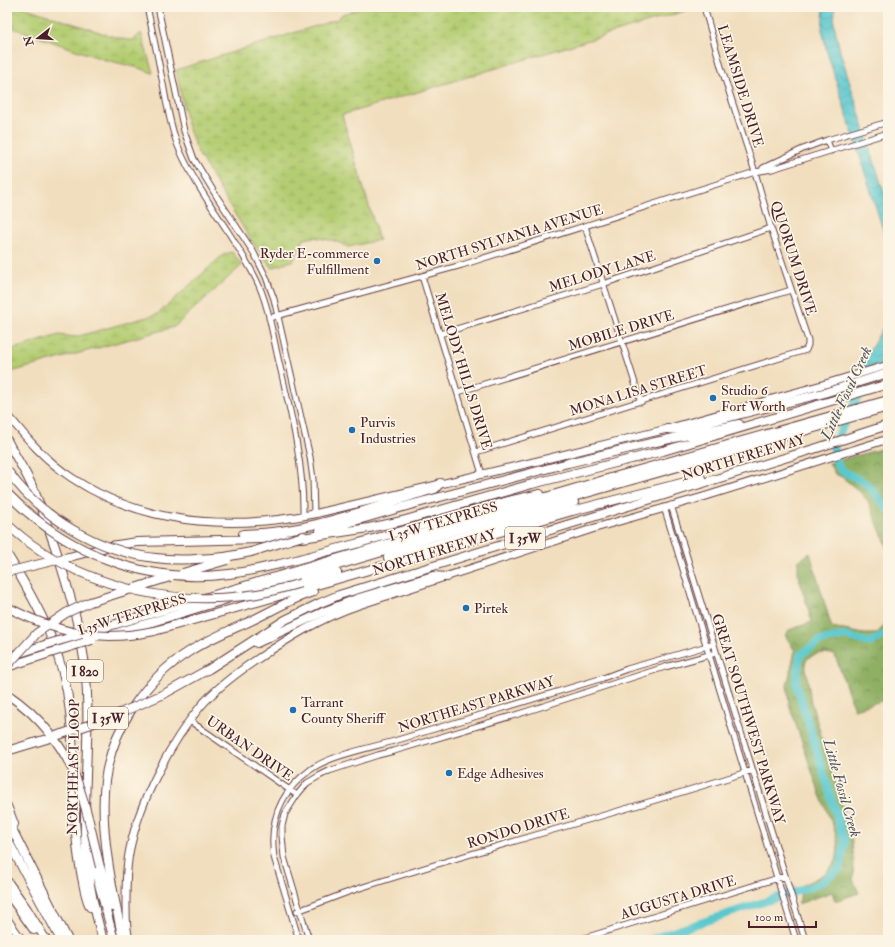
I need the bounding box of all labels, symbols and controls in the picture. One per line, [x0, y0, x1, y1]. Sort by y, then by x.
north arrow [18, 18, 58, 58]
street label: LEAMSIDE DRIVE [714, 23, 767, 149]
text: N [21, 33, 37, 48]
street label: QUORUM DRIVE [767, 199, 820, 318]
street label: NORTH SYLVANIA AVENUE [413, 201, 605, 274]
place label: Ryder E-commerce Fulfillment [260, 245, 369, 278]
street label: MELODY LANE [547, 247, 657, 296]
marker: Ryder E-commerce Fulfillment [372, 256, 382, 266]
street label: MELODY HILLS DRIVE [431, 290, 496, 452]
street label: MOBILE DRIVE [566, 306, 676, 355]
water label: Little Fossil Creek [816, 343, 876, 444]
street label: MONA LISA STREET [567, 361, 710, 419]
place label: Studio 6 Fort Worth [721, 382, 786, 415]
marker: Studio 6 Fort Worth [708, 393, 718, 403]
place label: Purvis Industries [360, 414, 416, 447]
marker: Purvis Industries [347, 425, 357, 435]
street label: NORTH FREEWAY [679, 430, 807, 484]
street label: I 35W TEXPRESS [387, 498, 500, 545]
street label: NORTH FREEWAY [370, 525, 498, 579]
road number: I 35W [505, 527, 545, 549]
street label: I 35W TEXPRESS [76, 590, 188, 639]
place label: Pirtek [474, 600, 508, 617]
marker: Pirtek [461, 603, 471, 613]
street label: GREAT SOUTHWEST PARKWAY [708, 612, 789, 827]
road number: I 820 [67, 660, 103, 682]
street label: NORTHEAST PARKWAY [396, 672, 557, 736]
place label: Tarrant County Sheriff [301, 694, 387, 728]
street label: NORTHEAST LOOP [64, 699, 83, 835]
marker: Tarrant County Sheriff [288, 705, 298, 715]
road number: I 35W [88, 707, 128, 729]
street label: URBAN DRIVE [203, 712, 296, 785]
water label: Little Fossil Creek [818, 736, 865, 839]
place label: Edge Adhesives [457, 765, 544, 782]
marker: Edge Adhesives [444, 768, 454, 778]
street label: RONDO DRIVE [465, 805, 571, 852]
street label: AUGUSTA DRIVE [617, 872, 738, 923]
scale bar [749, 903, 816, 929]
text: 100 m [755, 910, 784, 925]

